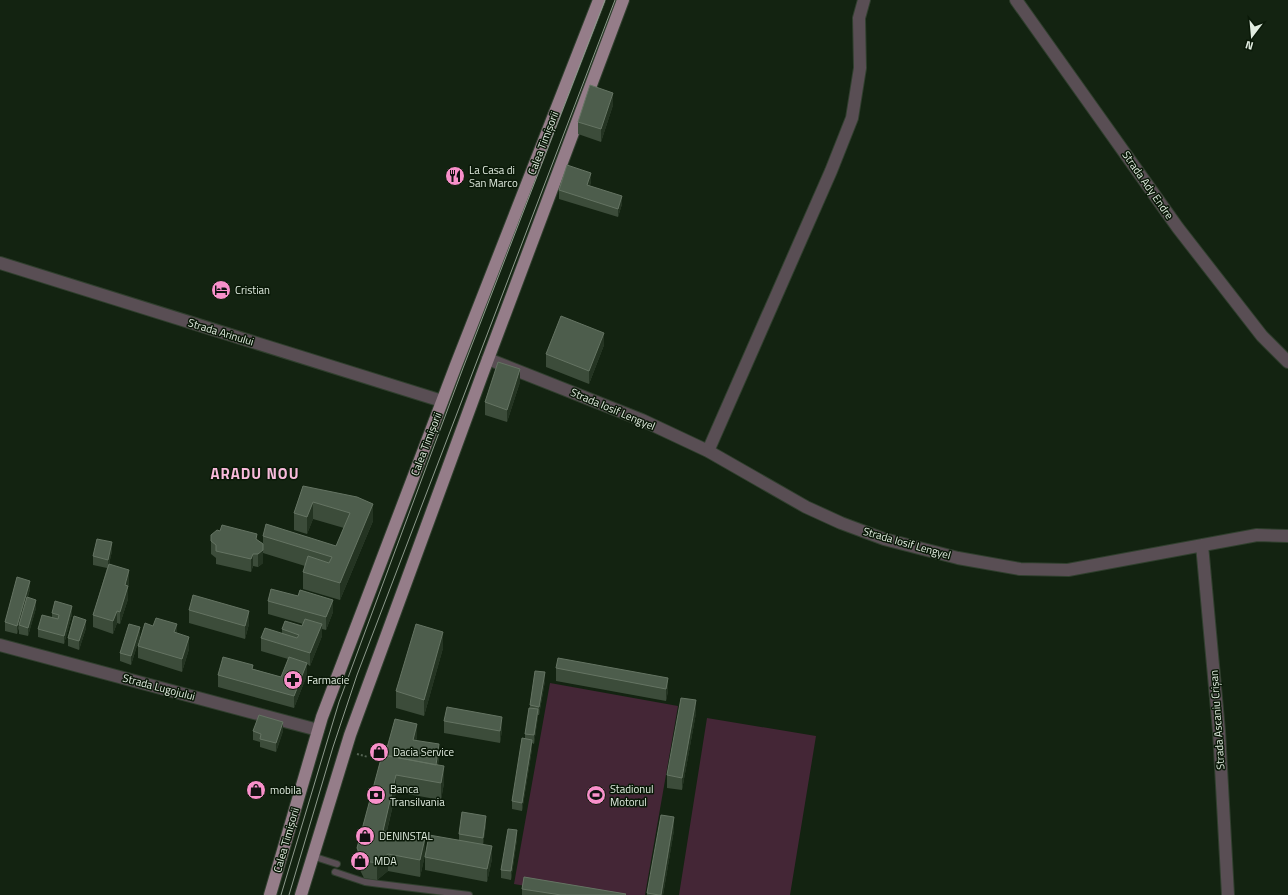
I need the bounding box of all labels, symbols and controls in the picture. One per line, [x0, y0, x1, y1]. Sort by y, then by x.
north arrow [1232, 16, 1272, 56]
text: N [1243, 37, 1255, 54]
street label: Calea Timișorii [524, 109, 562, 177]
street label: Strada Ady Endre [1119, 148, 1178, 223]
place label: La Casa di San Marco [469, 162, 518, 191]
restaurant icon: La Casa di San Marco [444, 165, 466, 187]
hotel icon: Cristian [210, 279, 232, 301]
place label: Cristian [235, 282, 270, 298]
street label: Strada Arinului [186, 314, 256, 350]
street label: Strada Iosif Lengyel [568, 384, 658, 434]
street label: Calea Timișorii [407, 410, 445, 478]
district label: ARADU NOU [211, 462, 299, 485]
street label: Strada Iosif Lengyel [861, 523, 953, 563]
pharmacy icon: Farmacie [282, 669, 304, 691]
street label: Strada Ascaniu Crișan [1206, 669, 1228, 770]
street label: Strada Lugojului [121, 670, 197, 704]
place label: Farmacie [307, 672, 350, 688]
shop icon: Dacia Service [368, 741, 390, 763]
place label: Dacia Service [393, 744, 454, 760]
shop icon: mobila [245, 779, 267, 801]
place label: Banca Transilvania [390, 781, 445, 810]
place label: Stadionul Motorul [610, 781, 654, 810]
place label: mobila [270, 782, 302, 798]
bank icon: Banca Transilvania [365, 784, 387, 806]
sports icon: Stadionul Motorul [585, 784, 607, 806]
street label: Calea Timișorii [269, 806, 303, 874]
shop icon: DENINSTAL [354, 825, 376, 847]
place label: DENINSTAL [379, 828, 434, 844]
shop icon: MDA [349, 850, 371, 872]
place label: MDA [374, 853, 397, 869]

